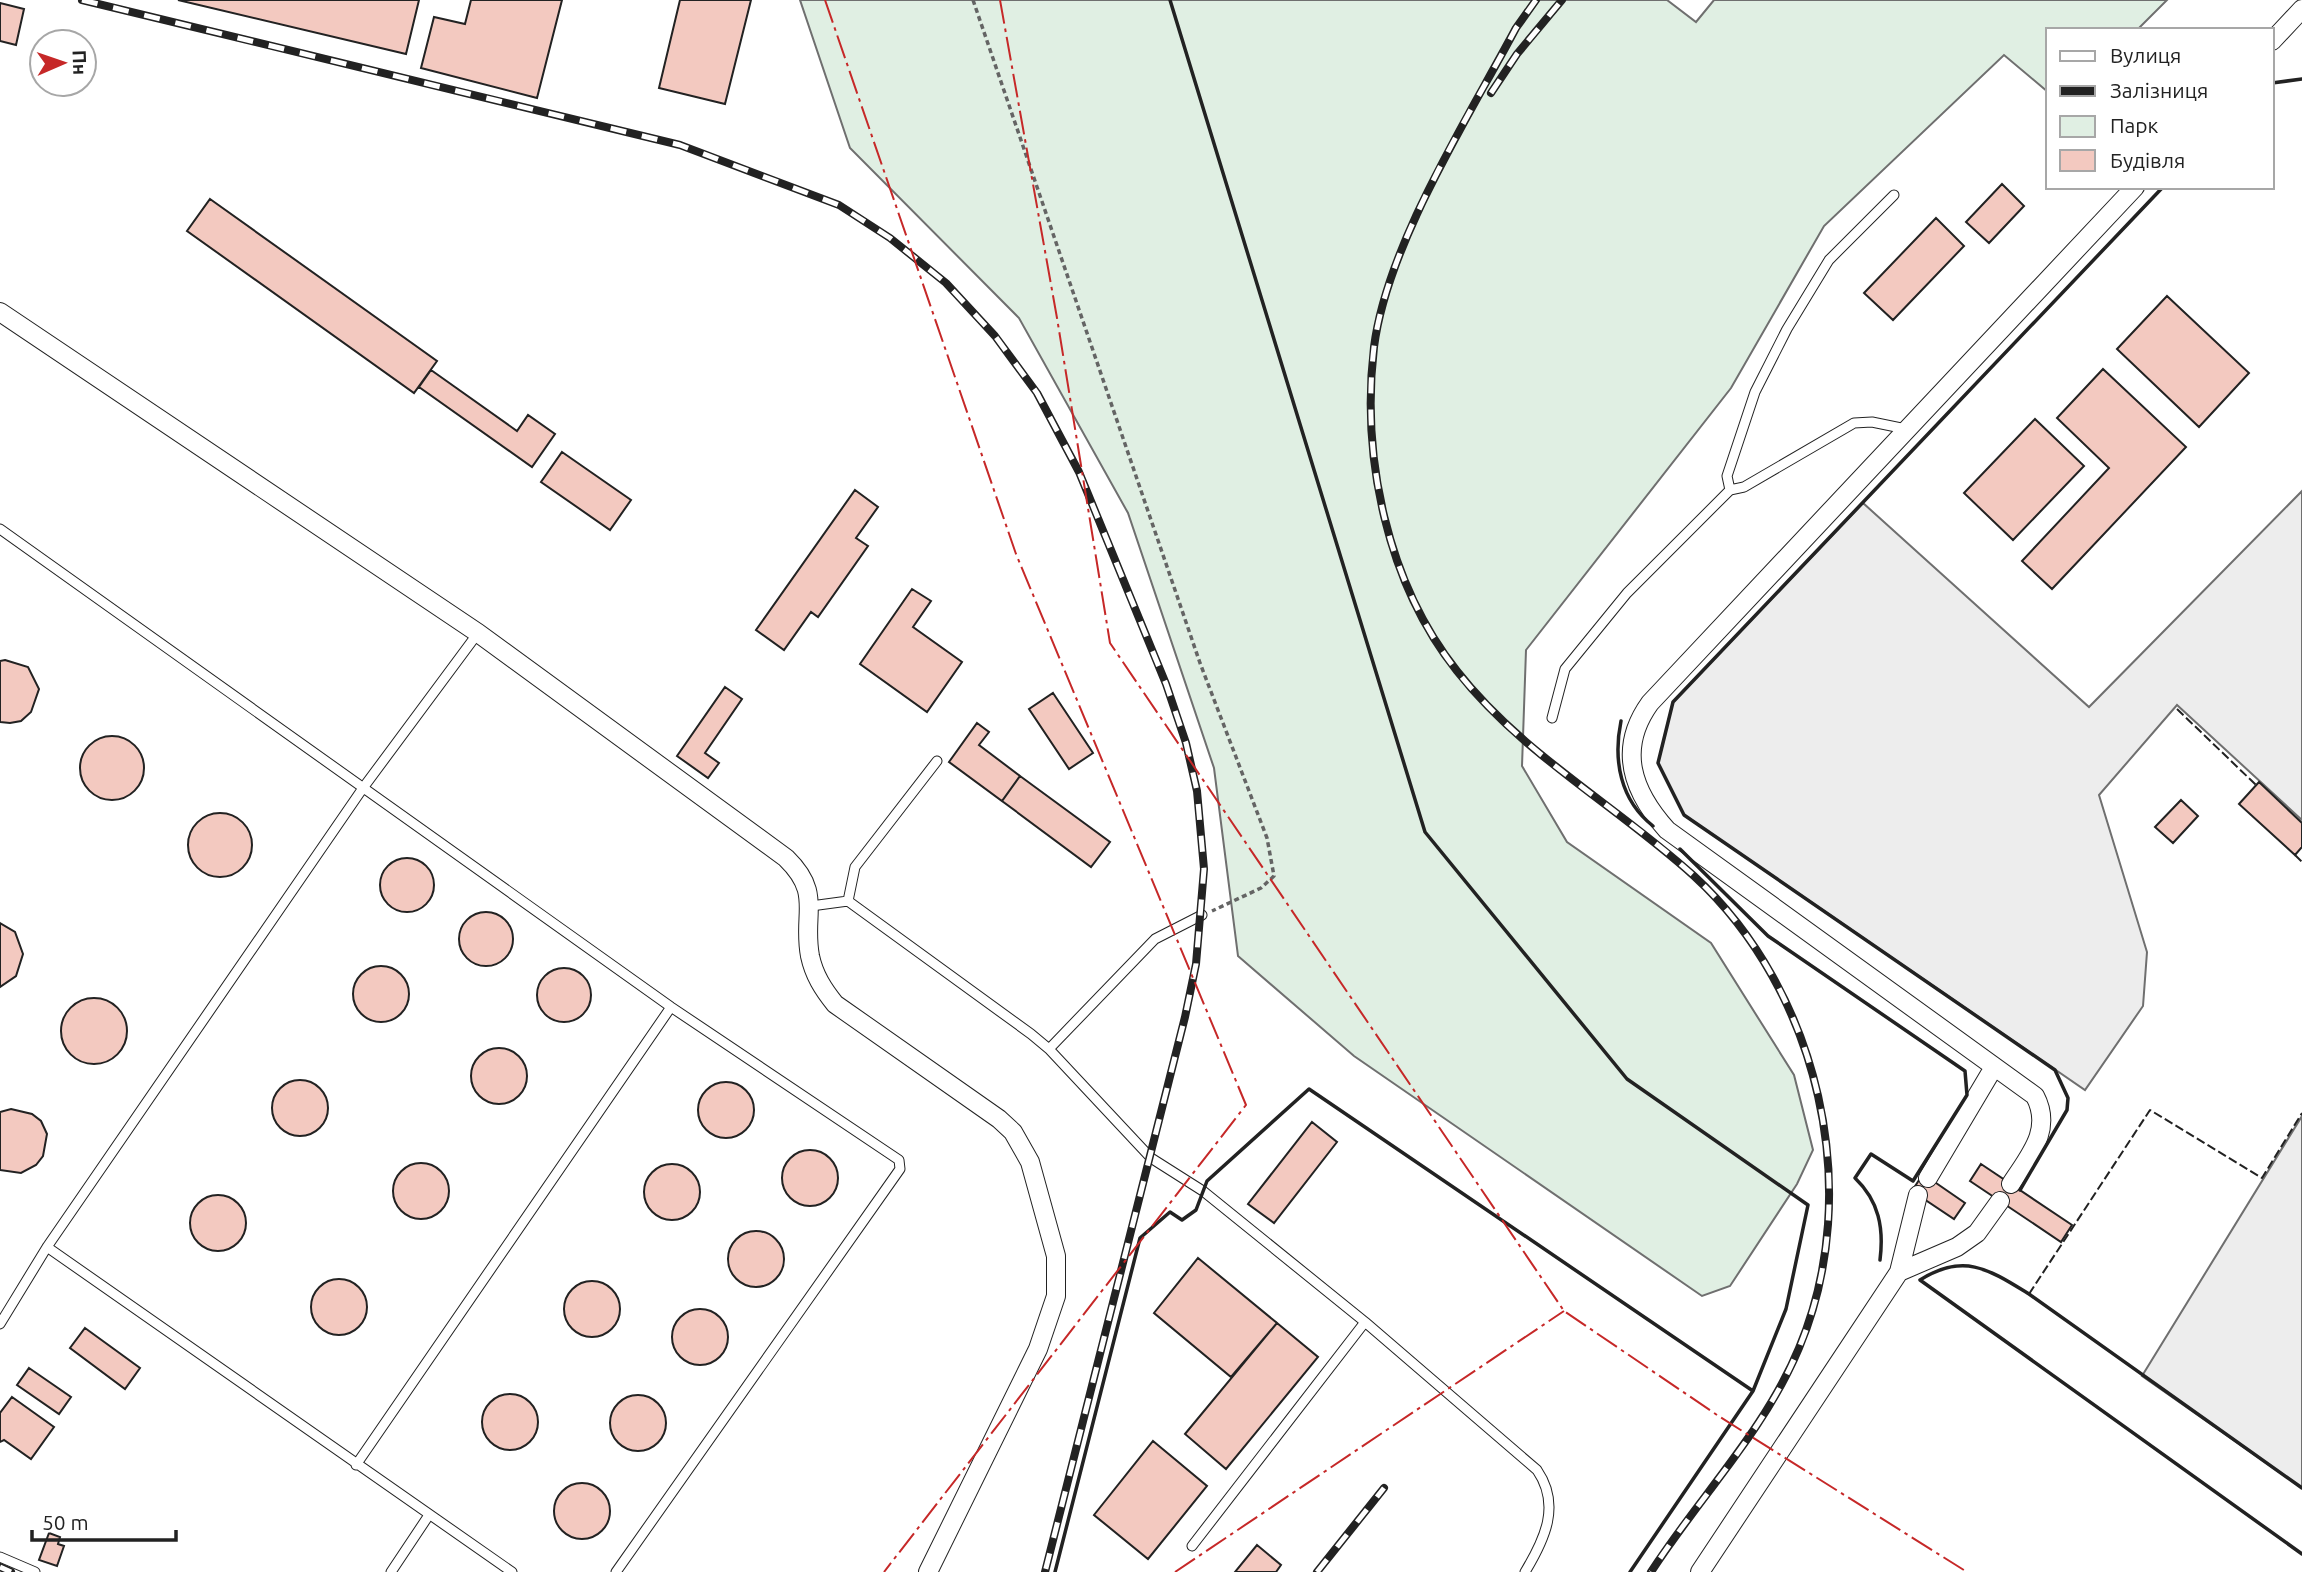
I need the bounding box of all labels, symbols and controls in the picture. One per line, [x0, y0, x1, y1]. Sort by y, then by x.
north arrow [28, 28, 98, 98]
legend [2046, 28, 2274, 189]
text: Вулиця [2110, 43, 2181, 67]
text: Пн [69, 50, 91, 75]
text: Залізниця [2110, 78, 2208, 102]
text: Парк [2110, 113, 2159, 137]
text: Будівля [2110, 148, 2185, 172]
scale bar [32, 1498, 175, 1542]
text: 50 m [42, 1510, 89, 1534]

